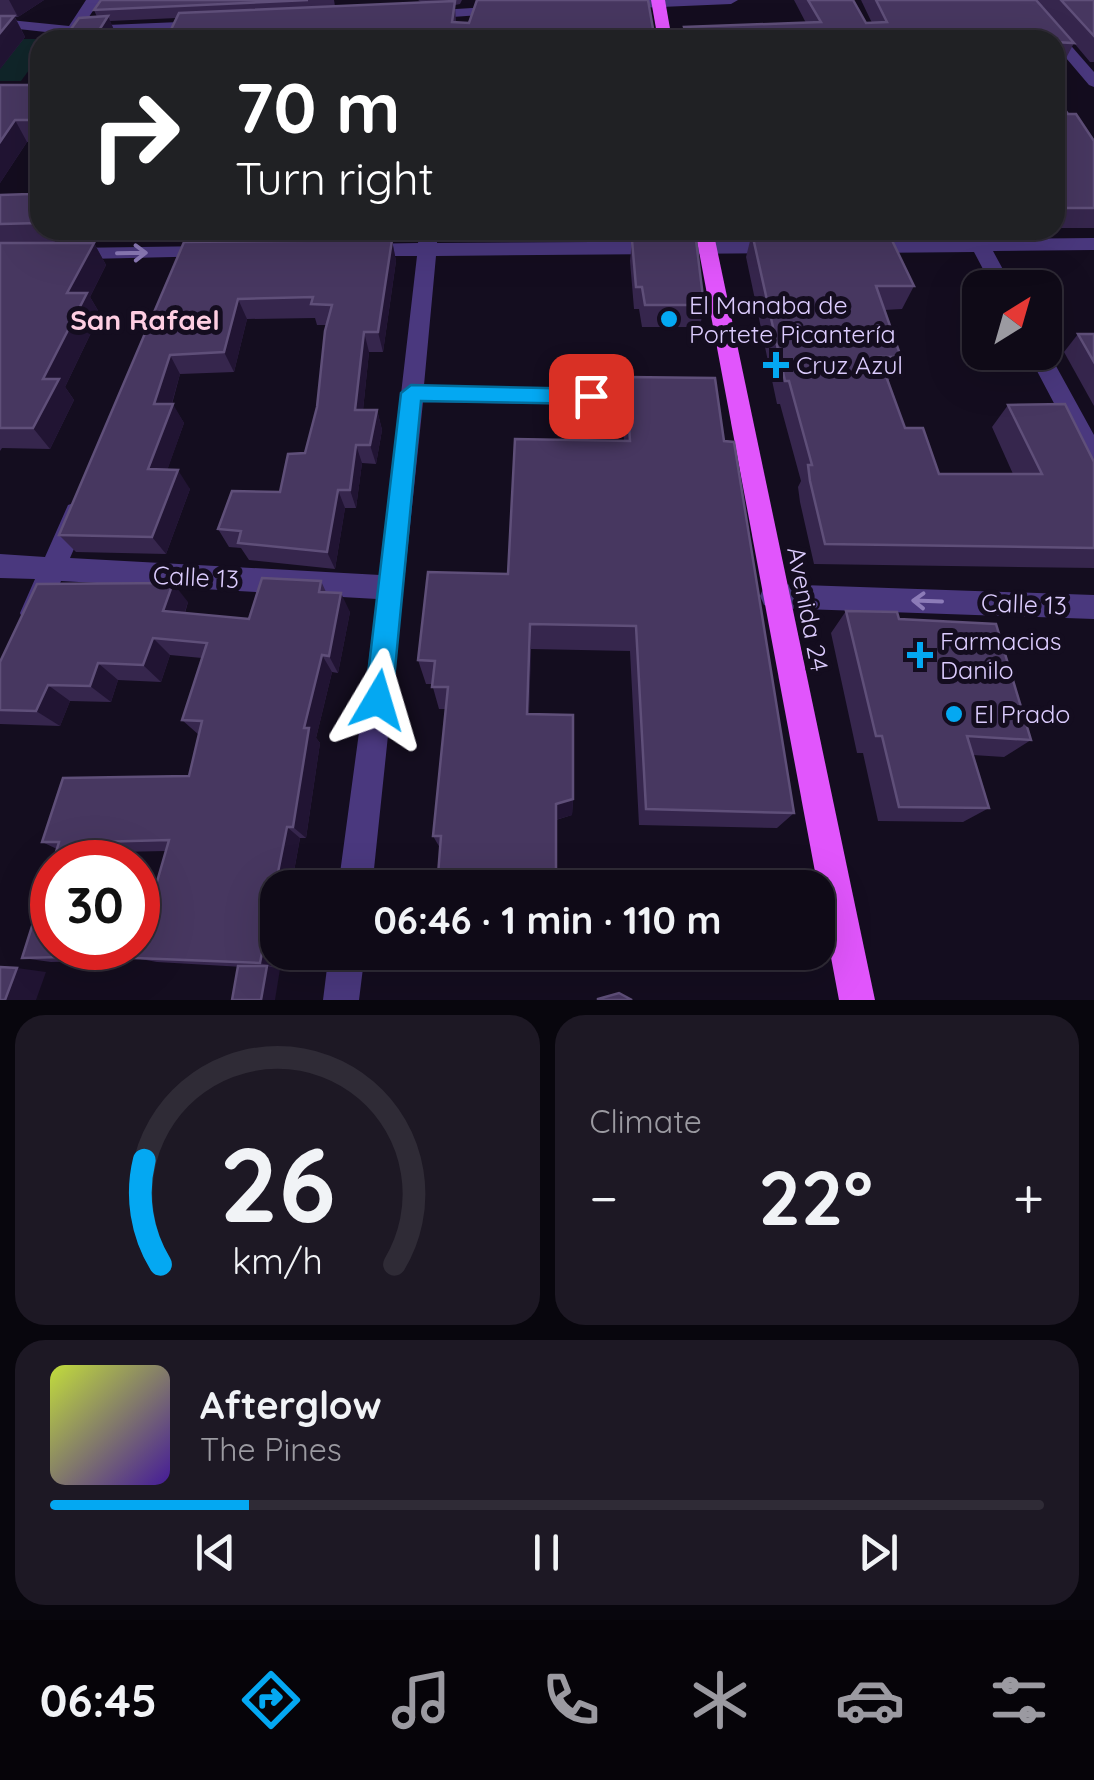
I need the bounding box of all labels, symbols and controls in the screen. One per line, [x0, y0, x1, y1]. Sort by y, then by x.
text: 70 m [235, 63, 401, 151]
icon: right [70, 70, 200, 200]
text: Turn right [235, 150, 434, 206]
one-way arrow [116, 244, 148, 262]
north arrow [962, 270, 1062, 370]
map controls [962, 270, 1062, 370]
place label: El Manaba de Portete Picantería [689, 289, 896, 349]
district label: San Rafael [70, 302, 220, 337]
marker: El Manaba de Portete Picantería [658, 308, 680, 330]
place label: Cruz Azul [796, 349, 903, 380]
pin [549, 354, 634, 439]
marker: Cruz Azul [765, 354, 787, 376]
icon: arrive [564, 369, 619, 424]
street label: Avenida 24 [781, 544, 836, 674]
street label: Calle 13 [152, 559, 240, 594]
street label: Calle 13 [980, 587, 1068, 620]
one-way arrow [911, 591, 943, 610]
place label: Farmacias Danilo [940, 625, 1062, 685]
marker: Farmacias Danilo [909, 644, 931, 666]
position arrow [326, 648, 430, 752]
place label: El Prado [974, 698, 1070, 729]
marker: El Prado [943, 703, 965, 725]
speed limit sign: 30 [30, 840, 160, 970]
text: 06:46 · 1 min · 110 m [373, 896, 722, 944]
text: Climate [590, 1101, 702, 1141]
text: 26 [219, 1118, 336, 1248]
text: 22° [758, 1150, 873, 1244]
text: − [590, 1163, 618, 1232]
text: + [1013, 1163, 1044, 1232]
text: km/h [232, 1238, 323, 1283]
text: Afterglow [200, 1381, 382, 1429]
text: The Pines [200, 1429, 342, 1469]
icon: previous [188, 1525, 243, 1580]
icon: pause [519, 1525, 574, 1580]
icon: next [851, 1525, 906, 1580]
icon: directions [236, 1665, 306, 1735]
icon: music [386, 1665, 456, 1735]
icon: phone [536, 1665, 606, 1735]
icon: climate [685, 1665, 755, 1735]
icon: car [835, 1665, 905, 1735]
icon: filters [984, 1665, 1054, 1735]
text: 06:45 [40, 1672, 157, 1728]

